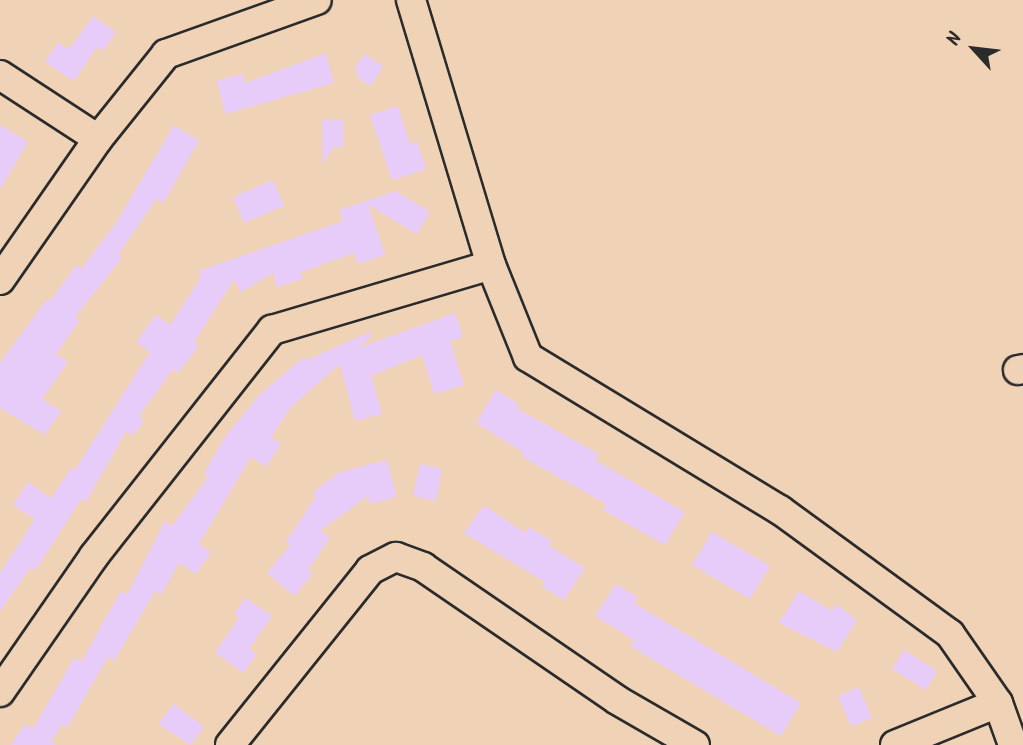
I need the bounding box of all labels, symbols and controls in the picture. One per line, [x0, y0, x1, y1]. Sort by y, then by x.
north arrow [939, 14, 1009, 84]
text: N [939, 27, 971, 52]

